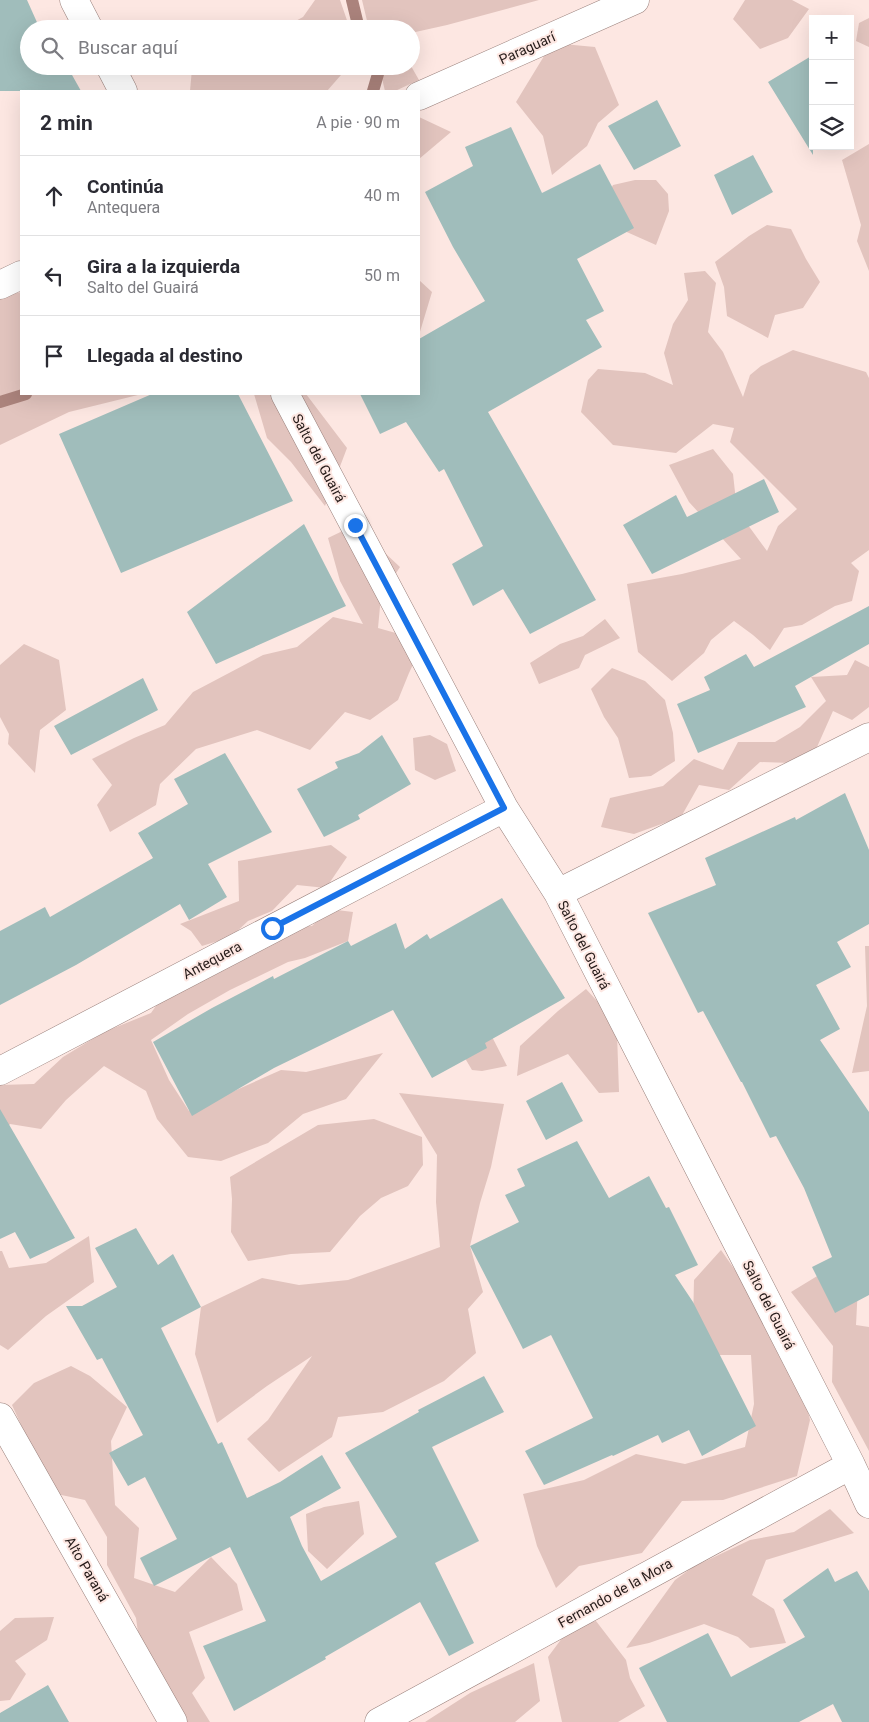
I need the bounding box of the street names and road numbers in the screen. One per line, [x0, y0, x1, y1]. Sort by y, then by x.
street label: Paraguarí [496, 28, 558, 67]
street label: Salto del Guairá [289, 411, 349, 505]
street label: Salto del Guairá [555, 898, 613, 992]
street label: Antequera [180, 938, 244, 982]
street label: Salto del Guairá [740, 1258, 798, 1352]
street label: Alto Paraná [62, 1534, 112, 1604]
street label: Fernando de la Mora [555, 1555, 675, 1631]

